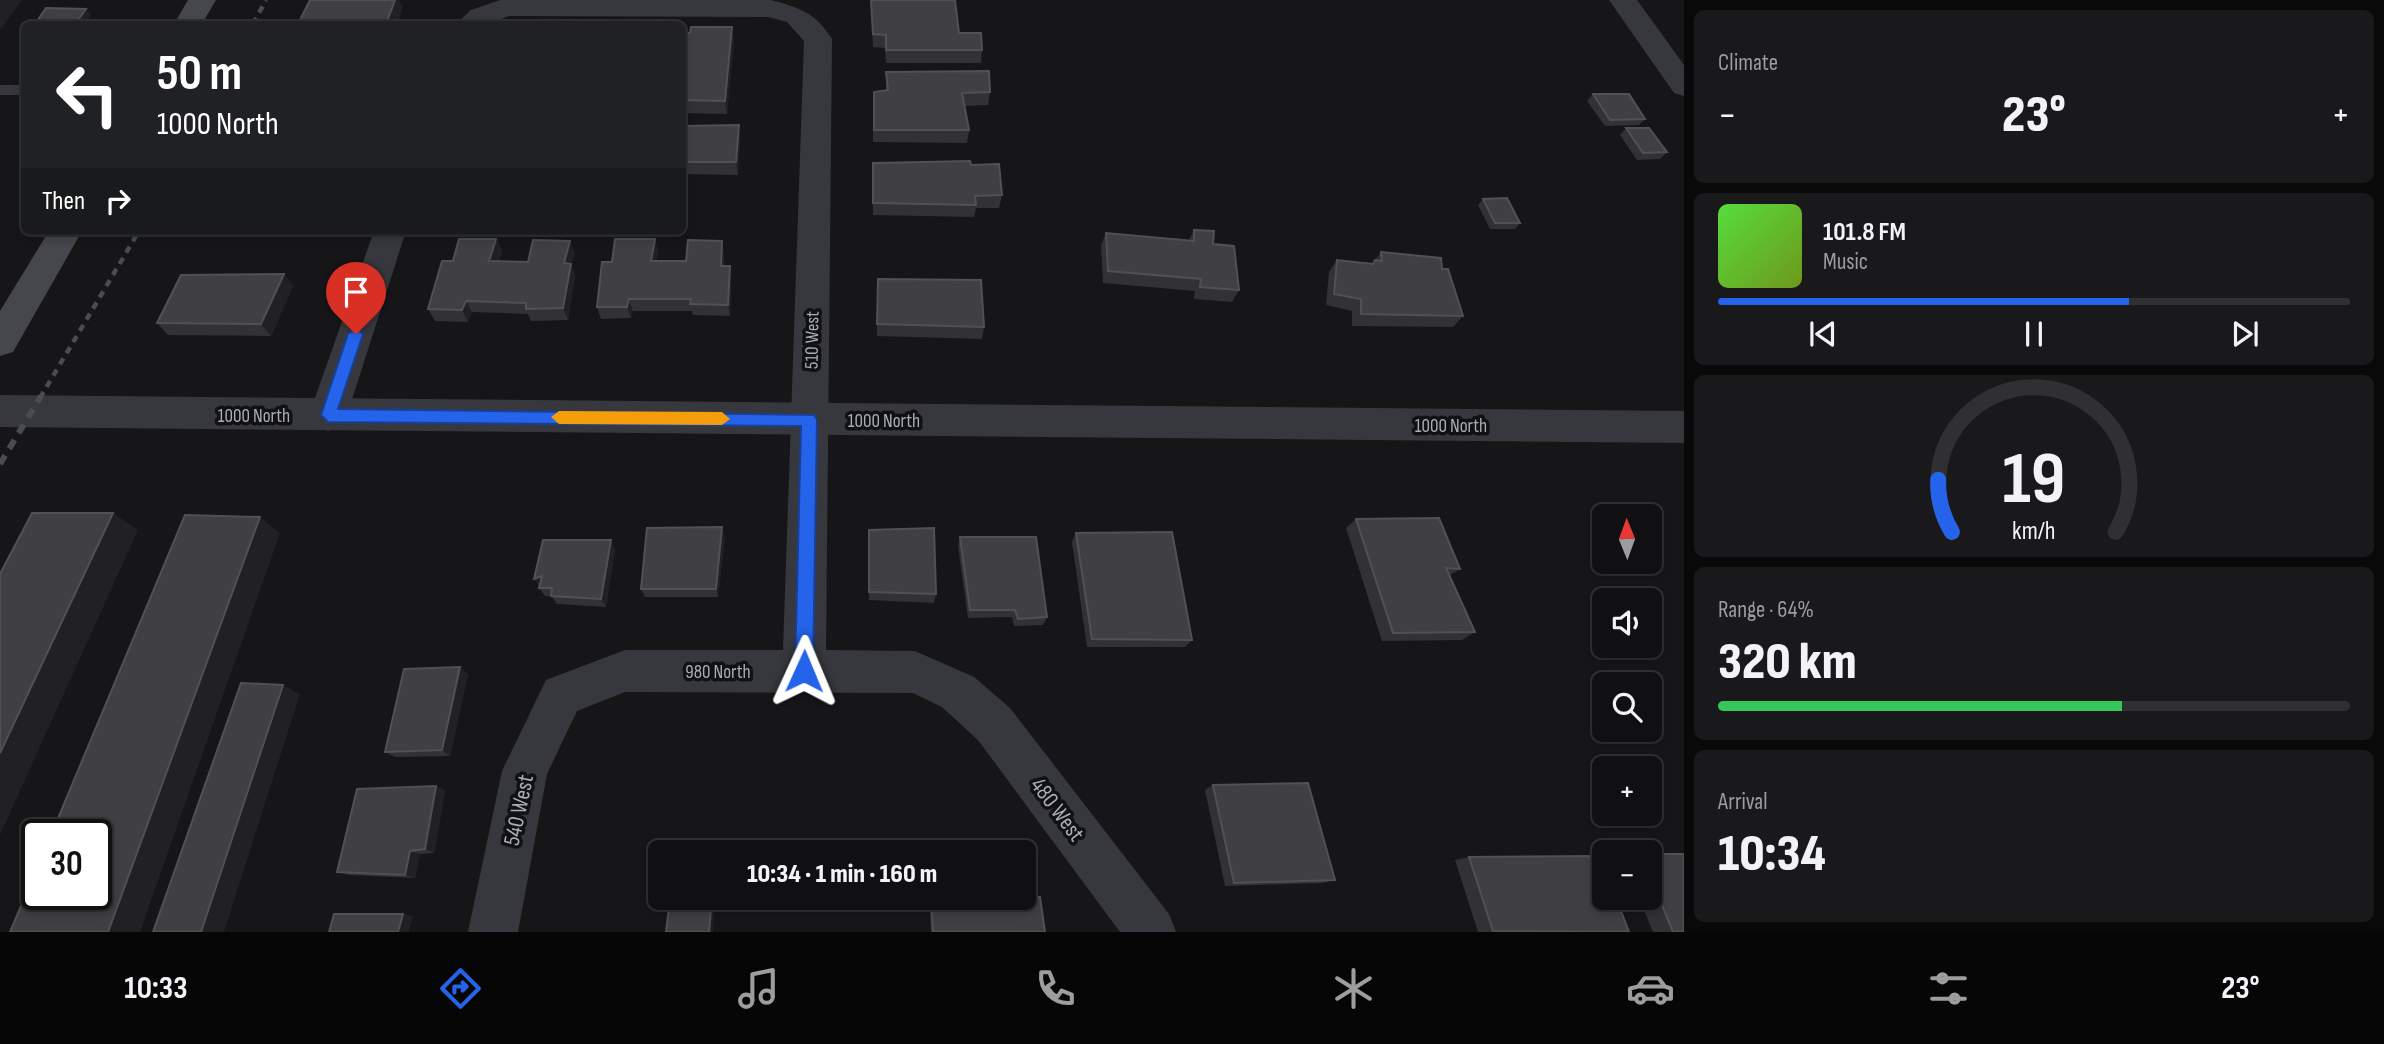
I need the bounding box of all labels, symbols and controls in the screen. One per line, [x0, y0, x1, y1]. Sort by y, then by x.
text: 50 m [157, 45, 242, 104]
icon: left [42, 49, 133, 140]
text: Climate [1718, 49, 1778, 77]
text: 23° [2002, 84, 2066, 147]
text: − [1718, 93, 1737, 138]
text: + [2331, 93, 2350, 138]
text: 1000 North [157, 105, 279, 144]
icon: right [99, 182, 137, 220]
text: Then [42, 186, 85, 217]
text: 101.8 FM [1823, 217, 1906, 248]
text: Music [1823, 248, 1868, 276]
pin [326, 262, 386, 334]
icon: arrive [337, 273, 375, 311]
street label: 510 West [800, 311, 825, 369]
icon: previous [1804, 315, 1842, 353]
icon: pause [2015, 315, 2053, 353]
icon: next [2226, 315, 2264, 353]
street label: 1000 North [218, 405, 290, 428]
street label: 1000 North [848, 410, 920, 433]
street label: 1000 North [1415, 415, 1487, 438]
text: 19 [2002, 436, 2066, 524]
north arrow [1592, 504, 1662, 574]
map controls [1592, 504, 1662, 910]
text: km/h [2012, 516, 2056, 547]
button: sound [1592, 588, 1662, 658]
text: Range · 64% [1718, 596, 1814, 624]
text: 320 km [1718, 631, 1857, 694]
position arrow [767, 634, 841, 708]
street label: 980 North [685, 661, 751, 684]
button: search [1592, 672, 1662, 742]
button: + [1592, 756, 1662, 826]
street label: 540 West [498, 772, 540, 848]
street label: 480 West [1024, 772, 1090, 847]
text: Arrival [1718, 788, 1767, 816]
speed limit sign: 30 [21, 819, 112, 910]
text: 10:34 [1718, 823, 1826, 886]
button: − [1592, 840, 1662, 910]
text: 10:34 · 1 min · 160 m [747, 859, 937, 890]
icon: directions [436, 964, 485, 1013]
icon: music [734, 964, 783, 1013]
icon: phone [1031, 964, 1080, 1013]
icon: climate [1329, 964, 1378, 1013]
icon: car [1626, 964, 1675, 1013]
icon: filters [1924, 964, 1973, 1013]
text: 10:33 [124, 969, 187, 1008]
text: 23° [2221, 969, 2260, 1008]

